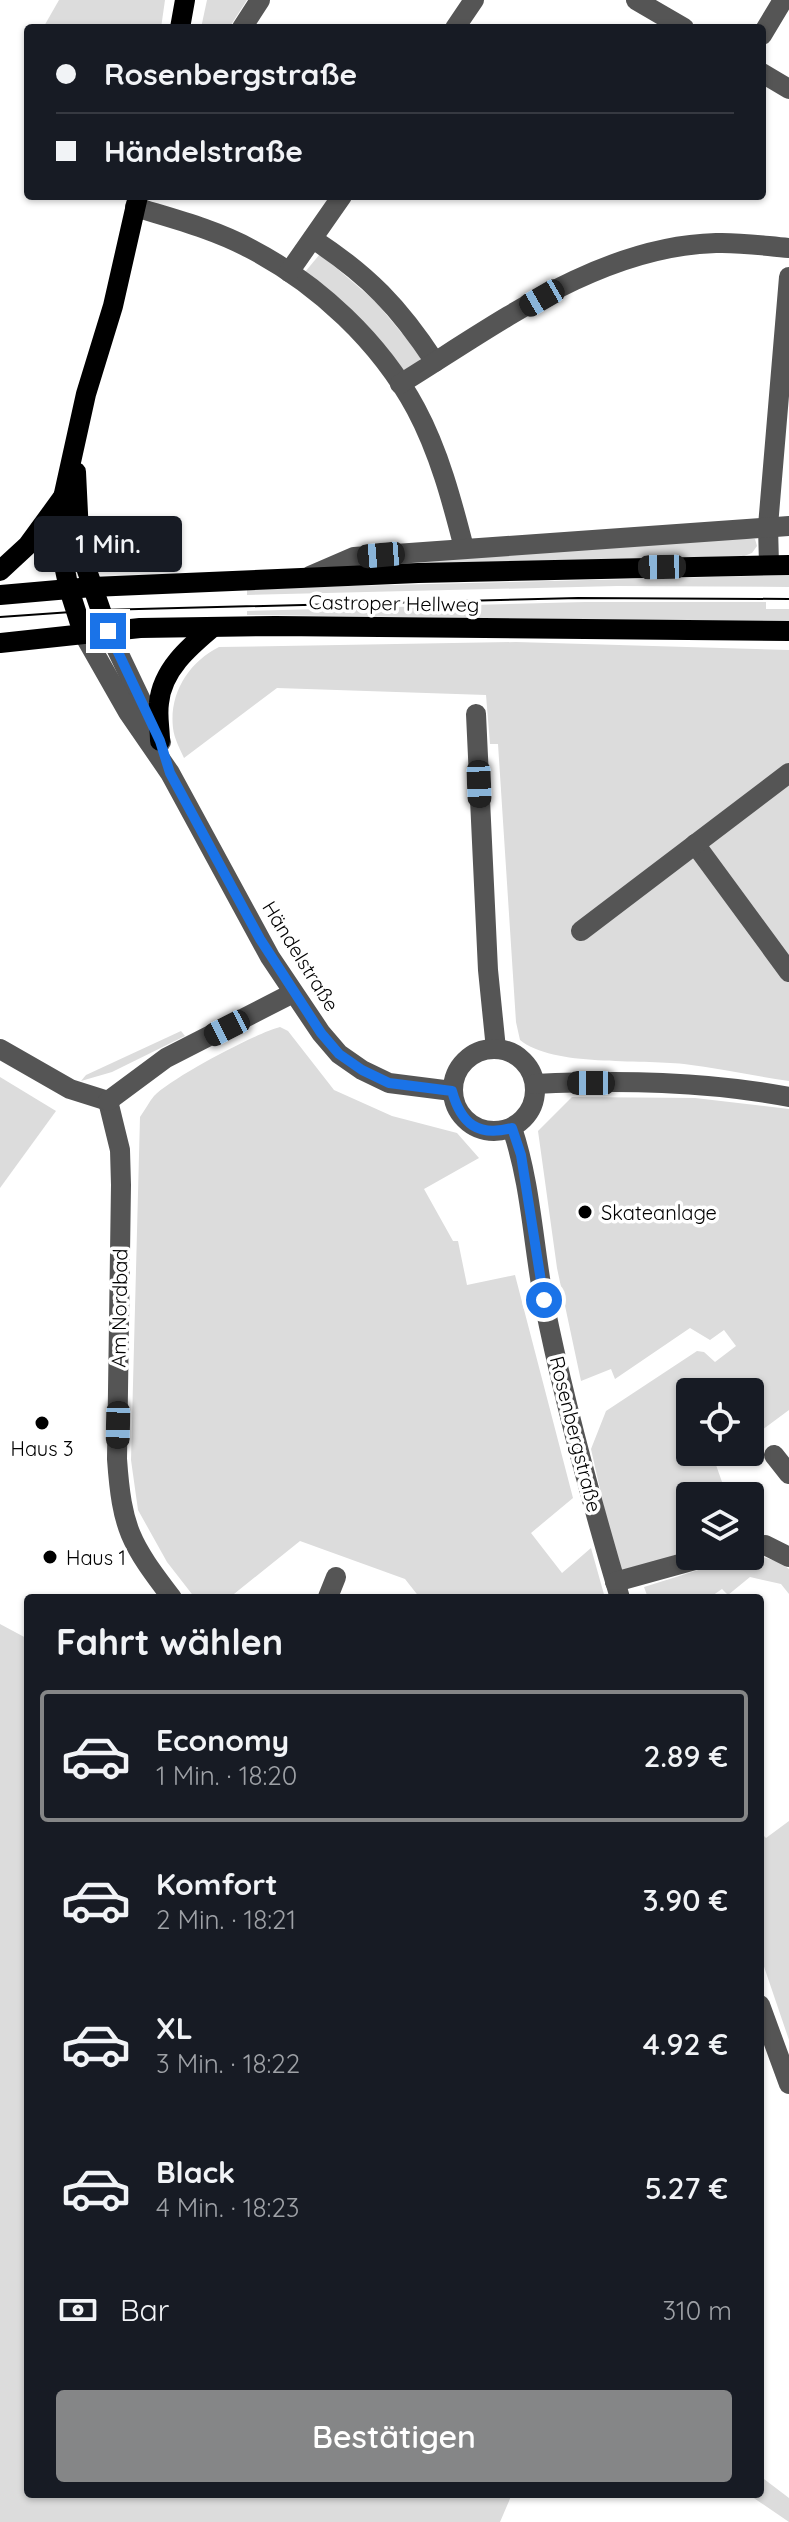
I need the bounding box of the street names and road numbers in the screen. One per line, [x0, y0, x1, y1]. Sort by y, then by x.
street label: Castroper Hellweg [308, 589, 480, 617]
street label: Händelstraße [257, 896, 345, 1016]
street label: Am Nordbad [105, 1248, 133, 1368]
street label: Rosenbergstraße [545, 1353, 607, 1515]

